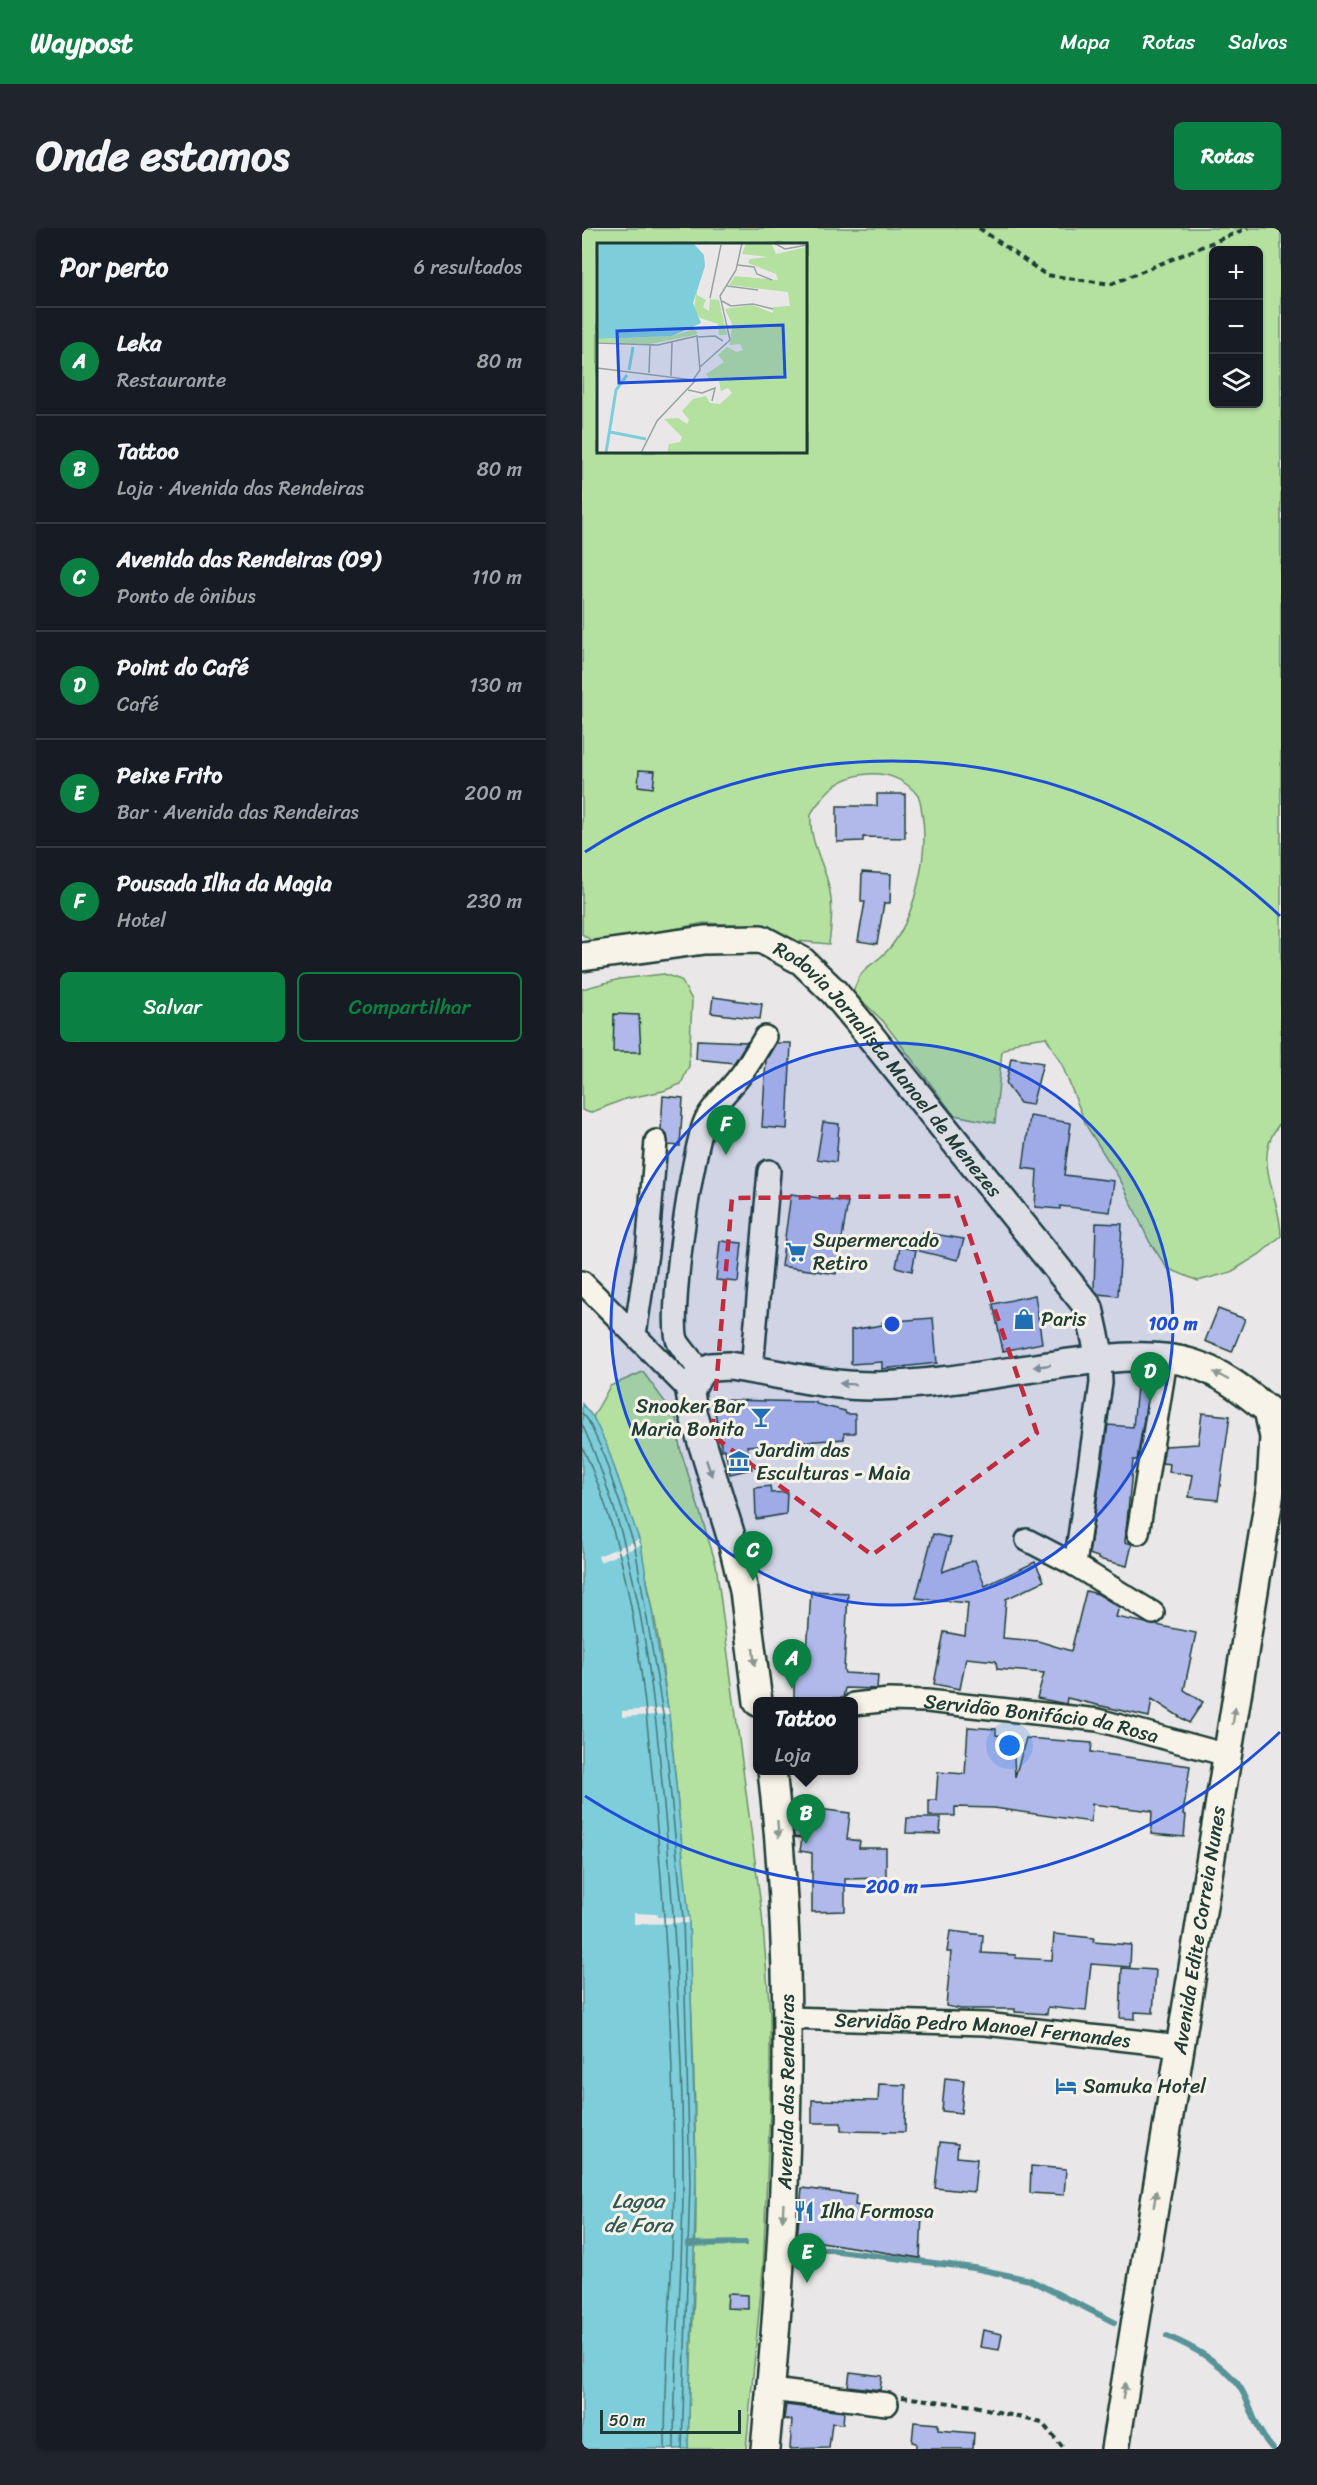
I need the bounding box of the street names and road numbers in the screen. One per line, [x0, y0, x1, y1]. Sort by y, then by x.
street label: Rodovia Jornalista Manoel de Menezes [767, 931, 1012, 1206]
street label: Servidão Bonifácio da Rosa [922, 1683, 1163, 1753]
street label: Avenida Edite Correia Nunes [1162, 1803, 1236, 2058]
street label: Avenida das Rendeiras [766, 1993, 805, 2191]
street label: Servidão Pedro Manoel Fernandes [834, 2002, 1133, 2058]

